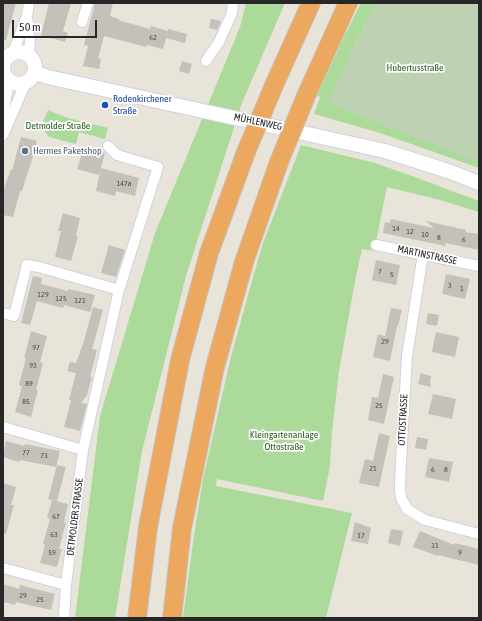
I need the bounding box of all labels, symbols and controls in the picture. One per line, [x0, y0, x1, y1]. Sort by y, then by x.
scale bar [14, 12, 99, 38]
text: 50 m [19, 20, 41, 34]
house number: 62 [149, 32, 157, 42]
park label: Hubertusstraße [386, 62, 444, 74]
place label: Rodenkirchener Straße [113, 93, 172, 116]
marker: Rodenkirchener Straße [100, 100, 110, 110]
street label: MÜHLENWEG [233, 111, 283, 133]
park label: Detmolder Straße [26, 120, 90, 132]
place label: Hermes Paketshop [33, 145, 102, 157]
marker: Hermes Paketshop [20, 146, 30, 156]
house number: 147a [117, 178, 131, 188]
house number: 14 [392, 223, 400, 233]
house number: 12 [406, 226, 414, 236]
house number: 10 [421, 229, 429, 239]
house number: 8 [437, 232, 441, 242]
house number: 6 [462, 234, 466, 244]
street label: MARTINSTRASSE [396, 243, 458, 267]
house number: 7 [378, 266, 382, 276]
house number: 5 [390, 269, 394, 279]
house number: 3 [448, 280, 452, 290]
house number: 1 [460, 283, 464, 293]
house number: 129 [37, 289, 49, 299]
house number: 125 [55, 293, 67, 303]
house number: 121 [74, 295, 86, 305]
house number: 29 [381, 336, 389, 346]
house number: 97 [32, 342, 40, 352]
house number: 93 [29, 360, 37, 370]
house number: 89 [25, 378, 33, 388]
street label: OTTOSTRASSE [396, 394, 410, 446]
house number: 85 [22, 396, 30, 406]
house number: 25 [375, 400, 383, 410]
park label: Kleingartenanlage Ottostraße [250, 429, 318, 452]
house number: 77 [22, 447, 30, 457]
house number: 73 [40, 450, 48, 460]
house number: 21 [369, 463, 377, 473]
house number: 6 [431, 464, 435, 474]
house number: 8 [444, 464, 448, 474]
street label: DETMOLDER STRASSE [64, 478, 86, 556]
house number: 67 [52, 511, 60, 521]
house number: 63 [50, 529, 58, 539]
house number: 17 [357, 530, 365, 540]
house number: 11 [431, 540, 439, 550]
house number: 59 [48, 547, 56, 557]
house number: 9 [458, 547, 462, 557]
house number: 29 [19, 590, 27, 600]
house number: 25 [36, 594, 44, 604]

